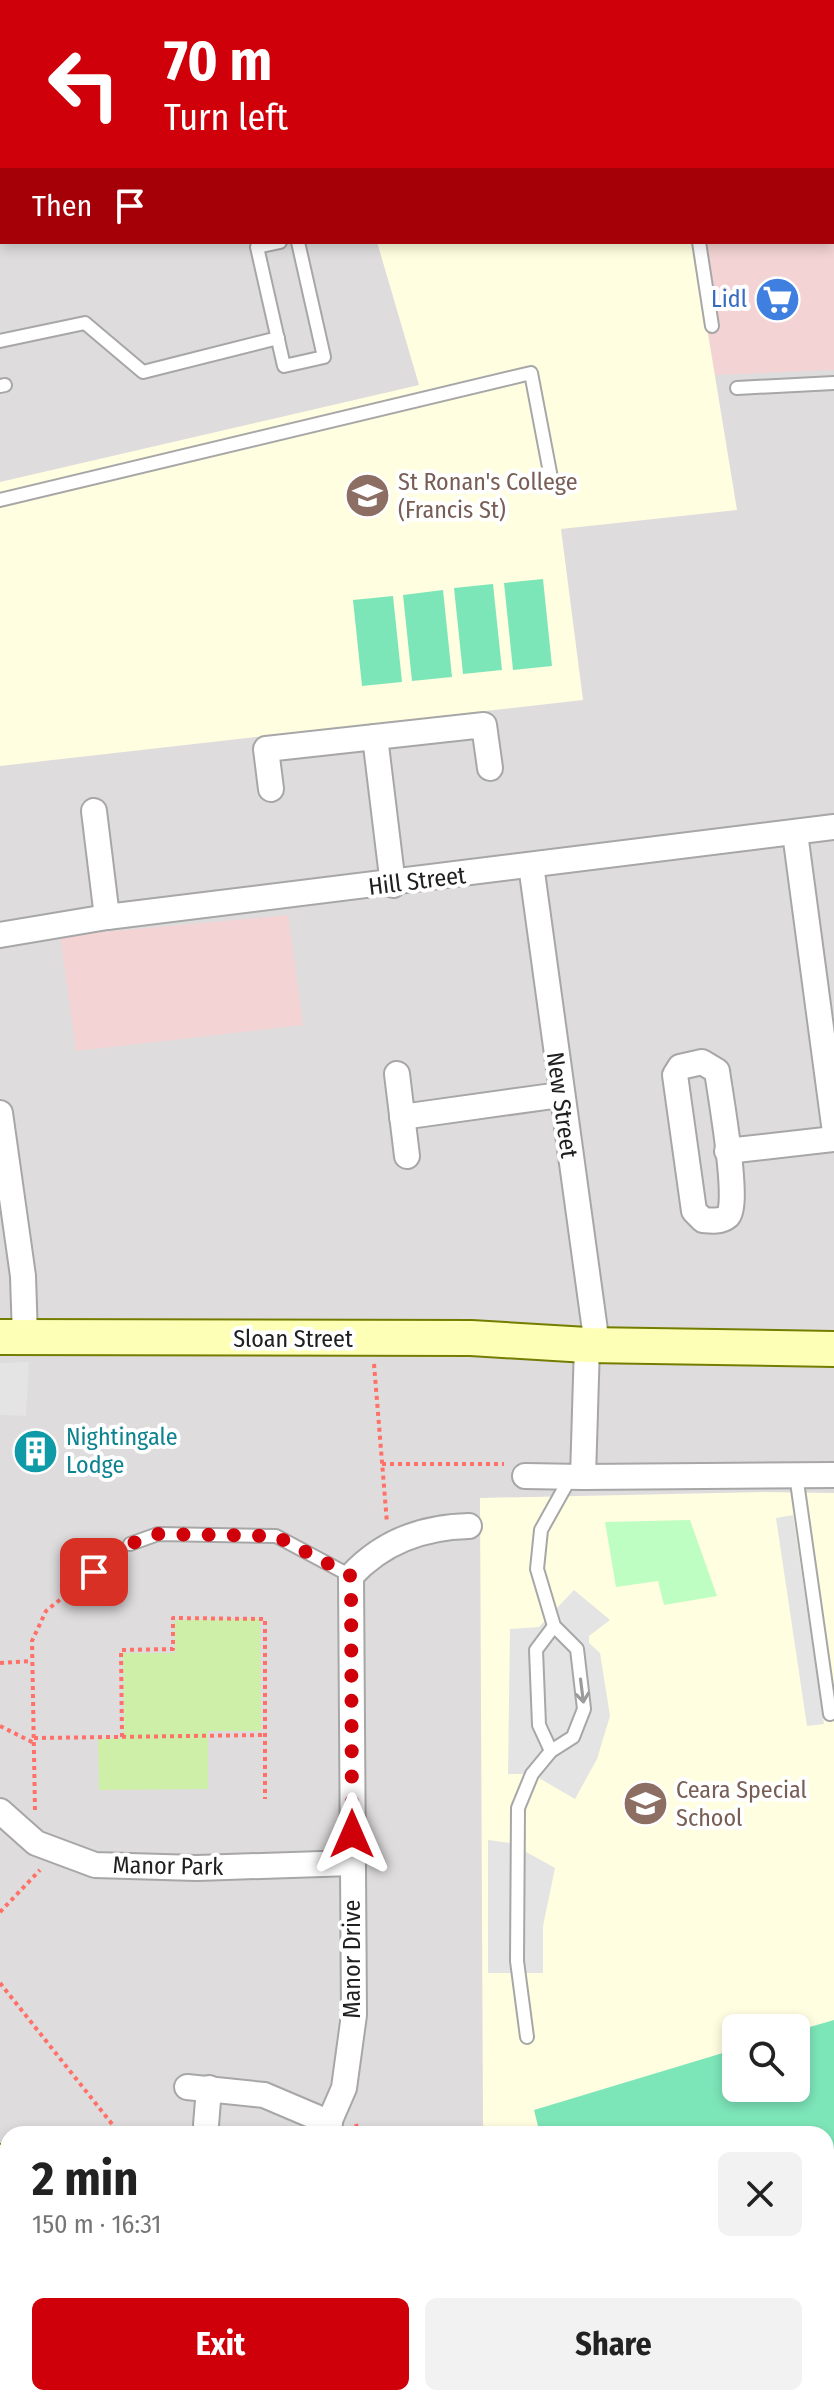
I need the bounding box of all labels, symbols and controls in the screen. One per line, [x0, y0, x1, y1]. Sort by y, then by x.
text: 70 m [164, 28, 272, 95]
icon: left [32, 32, 136, 136]
text: Turn left [164, 96, 288, 140]
icon: arrive [108, 184, 152, 228]
text: Then [32, 188, 92, 224]
supermarket icon: Lidl [754, 275, 802, 323]
place label: Lidl [711, 285, 747, 313]
place label: St Ronan's College (Francis St) [398, 468, 578, 524]
school or university icon: St Ronan's College (Francis St) [343, 472, 391, 520]
street label: Hill Street [367, 861, 467, 901]
street label: New Street [541, 1050, 583, 1160]
street label: Sloan Street [233, 1325, 353, 1353]
place label: Nightingale Lodge [66, 1423, 178, 1479]
building icon: Nightingale Lodge [11, 1427, 59, 1475]
pin [60, 1538, 128, 1606]
icon: arrive [72, 1550, 116, 1594]
one-way arrow [574, 1677, 589, 1704]
place label: Ceara Special School [676, 1776, 807, 1832]
school or university icon: Ceara Special School [621, 1780, 669, 1828]
position arrow [310, 1792, 394, 1876]
street label: Manor Park [112, 1851, 224, 1881]
street label: Manor Drive [338, 1900, 366, 2018]
map controls [722, 2014, 810, 2102]
button: search [722, 2014, 810, 2102]
text: 2 min [32, 2150, 138, 2208]
button: close [718, 2152, 802, 2236]
text: 150 m · 16:31 [32, 2209, 161, 2240]
button: Exit [32, 2298, 409, 2390]
button: Share [425, 2298, 802, 2390]

